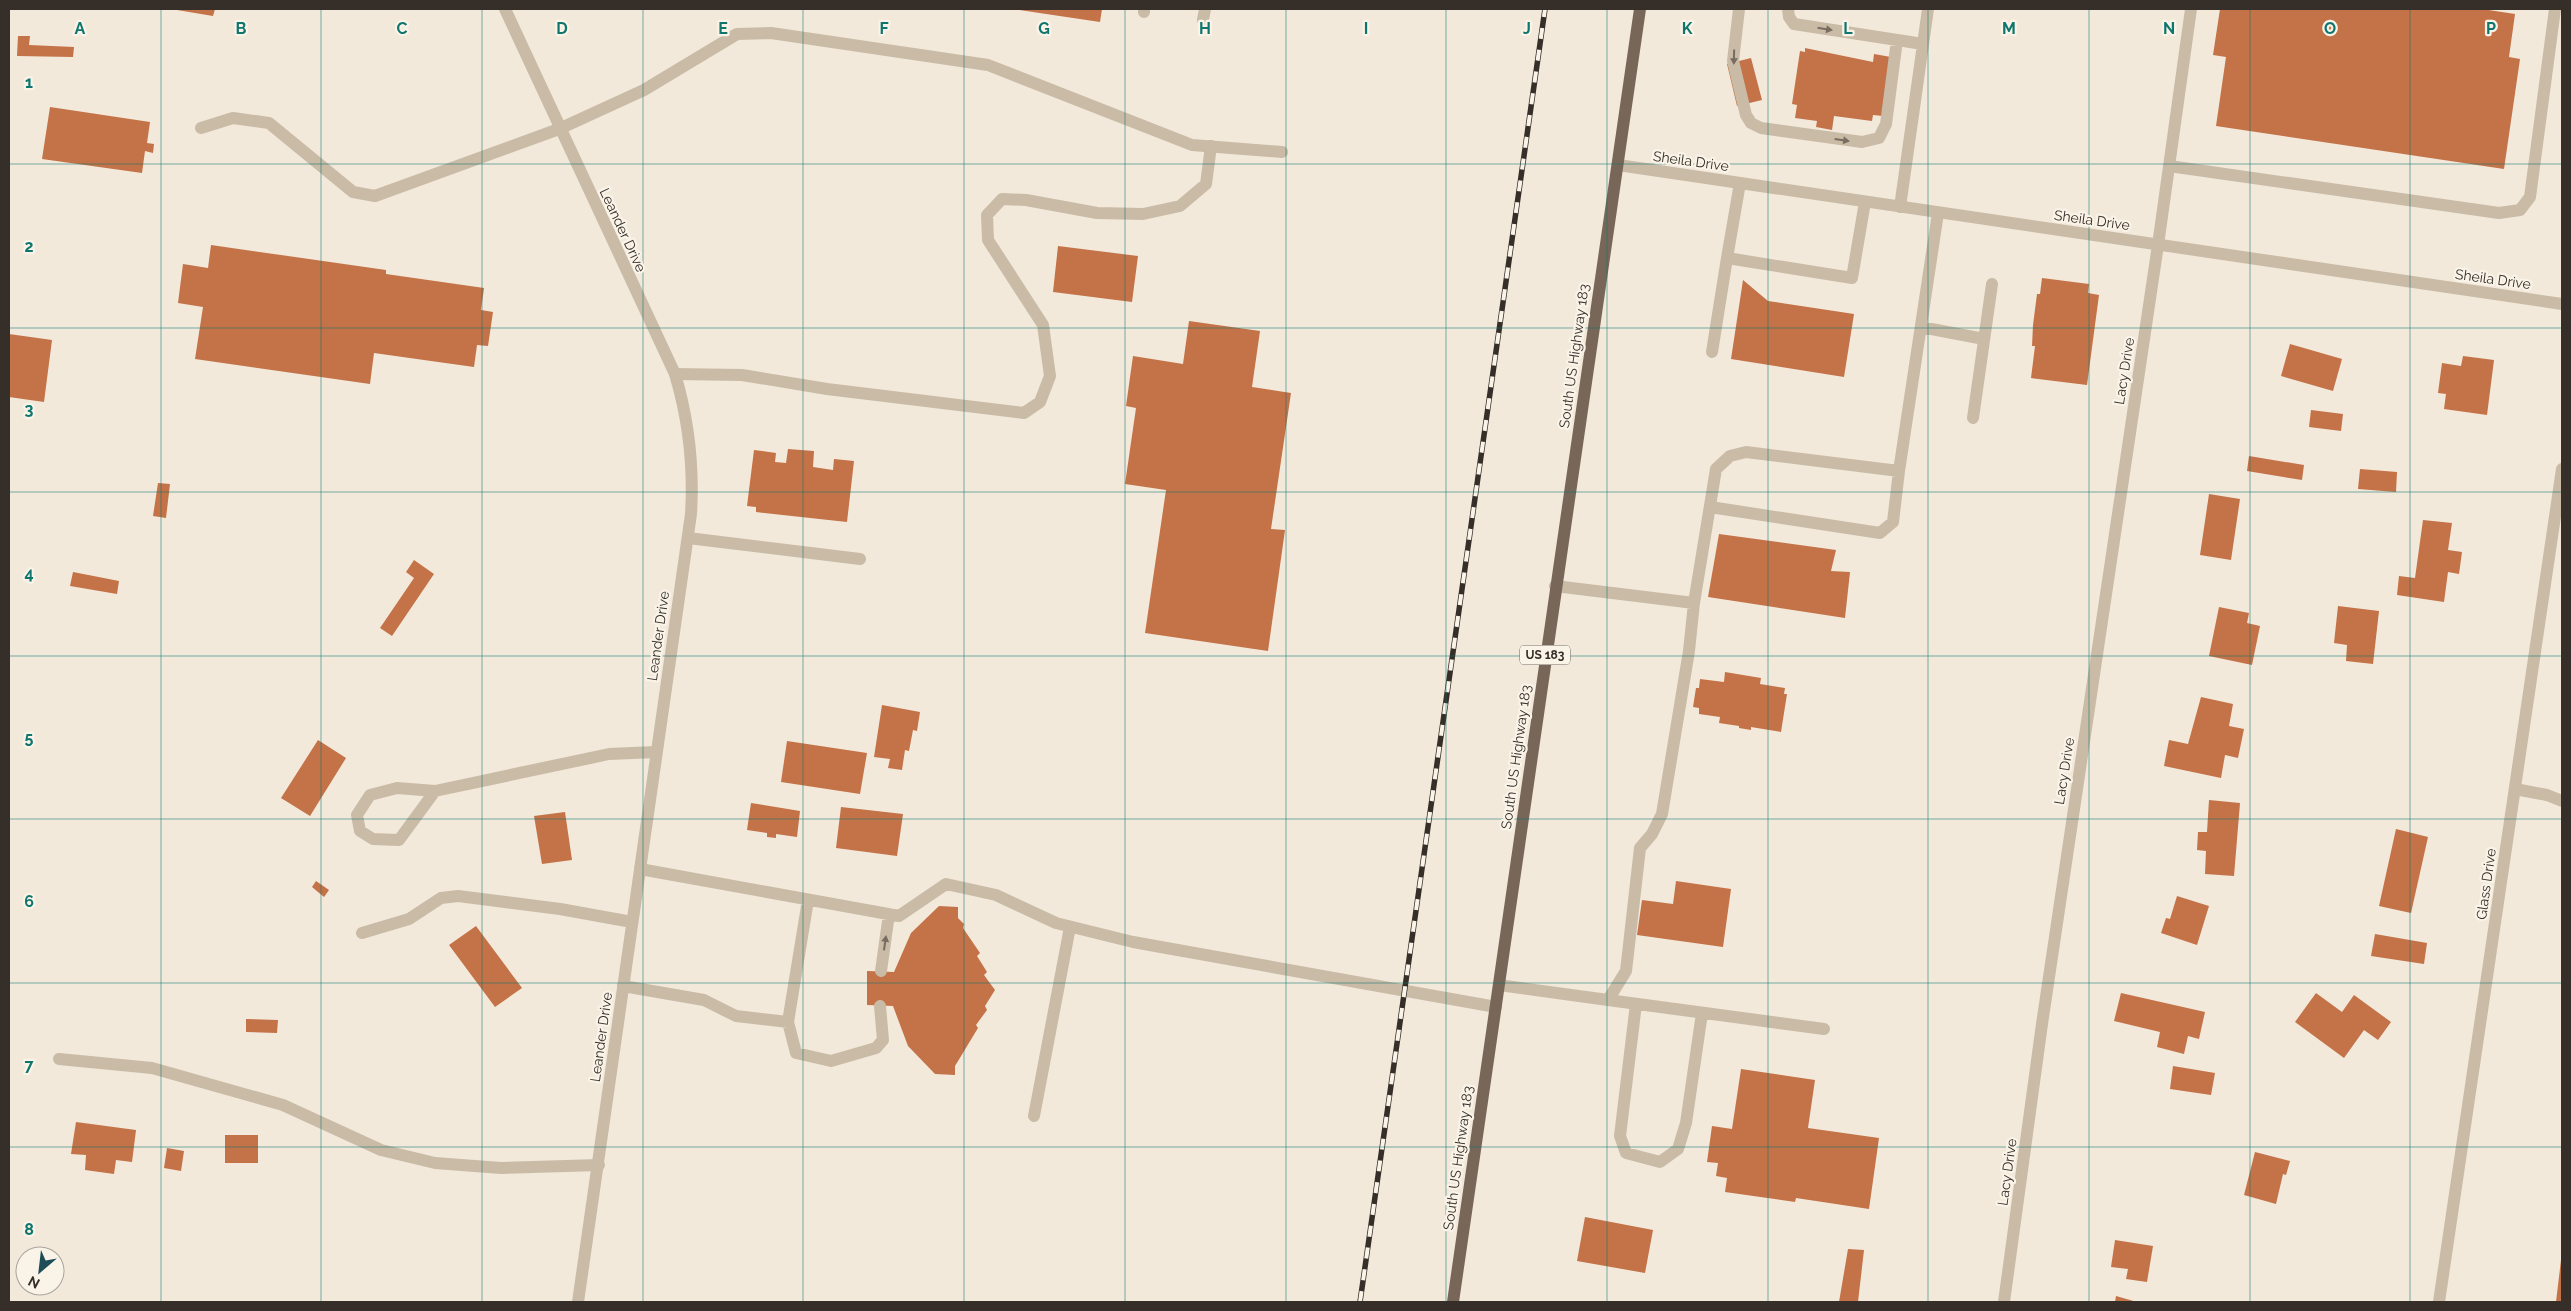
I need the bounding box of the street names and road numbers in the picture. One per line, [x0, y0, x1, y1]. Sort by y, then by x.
street label: Sheila Drive [1652, 148, 1730, 174]
street label: Leander Drive [597, 186, 649, 274]
street label: Sheila Drive [2053, 207, 2131, 233]
street label: Sheila Drive [2454, 266, 2532, 292]
street label: South US Highway 183 [1556, 283, 1592, 429]
street label: Lacy Drive [2111, 336, 2137, 406]
street label: Leander Drive [644, 590, 672, 682]
road number: US 183 [1520, 646, 1570, 664]
street label: South US Highway 183 [1498, 684, 1534, 830]
street label: Lacy Drive [2051, 736, 2077, 806]
street label: Glass Drive [2473, 847, 2499, 921]
street label: Leander Drive [587, 991, 615, 1083]
street label: South US Highway 183 [1440, 1085, 1476, 1231]
street label: Lacy Drive [1994, 1137, 2020, 1207]

